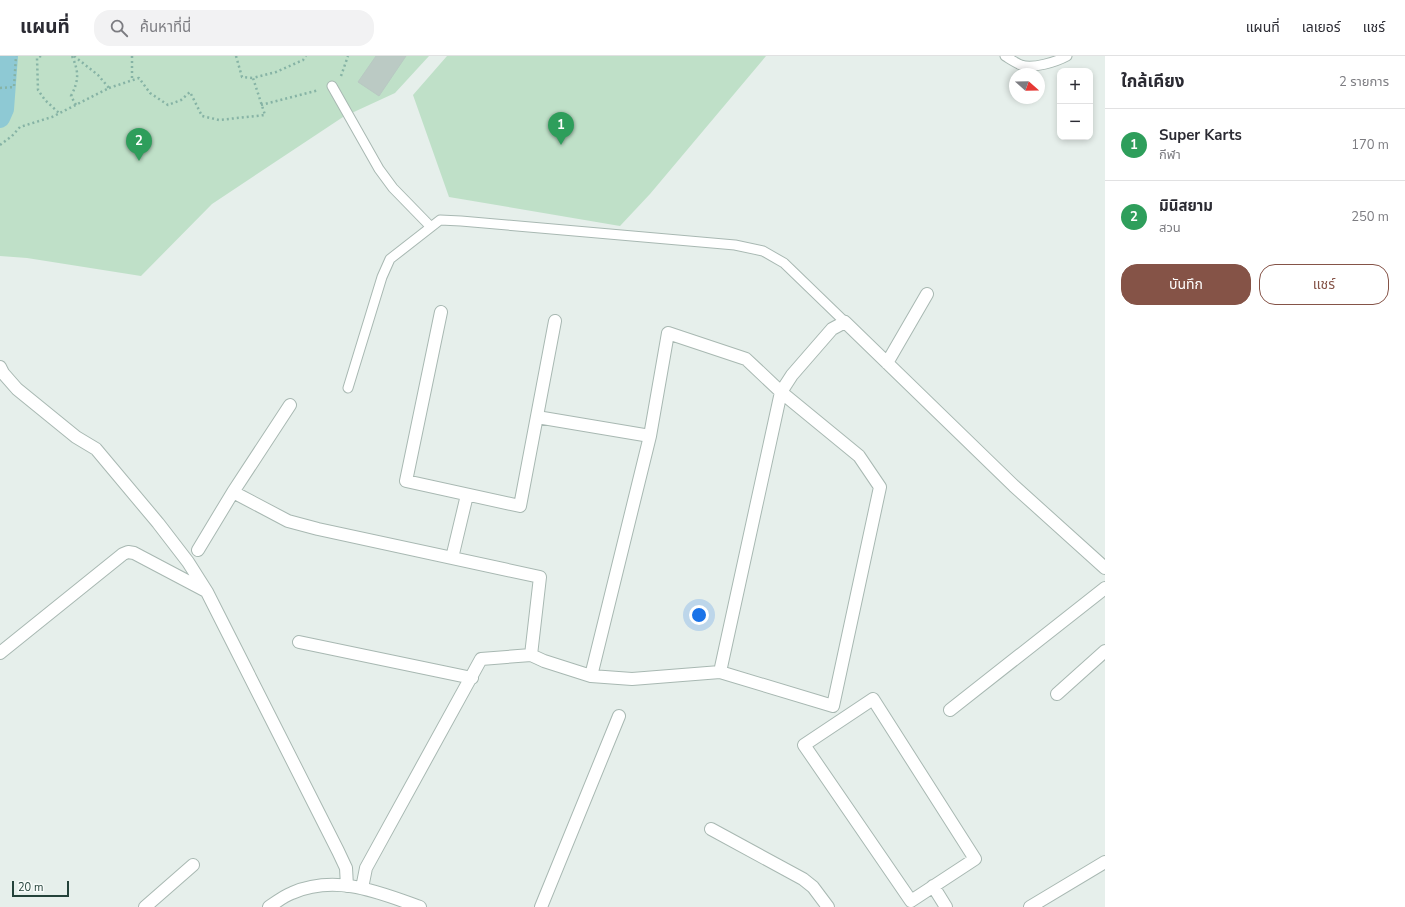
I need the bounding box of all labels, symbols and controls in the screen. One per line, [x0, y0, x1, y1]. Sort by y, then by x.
search box [94, 10, 374, 46]
text: แผนที่ [20, 14, 70, 40]
icon: search [108, 17, 130, 39]
text: ค้นหาที่นี่ [140, 17, 191, 37]
text: แผนที่ [1246, 18, 1280, 37]
text: เลเยอร์ [1302, 18, 1341, 37]
text: แชร์ [1363, 18, 1385, 37]
north arrow [1009, 68, 1045, 104]
map controls [1057, 68, 1093, 140]
button: + [1057, 68, 1093, 104]
text: ใกล้เคียง [1121, 70, 1184, 93]
text: 2 รายการ [1339, 73, 1389, 91]
button: − [1057, 104, 1093, 140]
pin: 1 [548, 112, 574, 145]
text: Super Karts [1159, 125, 1242, 145]
pin: 2 [126, 128, 152, 161]
text: 1 [1130, 136, 1138, 154]
text: 170 m [1351, 136, 1389, 154]
text: กีฬา [1159, 146, 1181, 164]
text: มินิสยาม [1159, 196, 1213, 216]
text: 2 [1130, 208, 1138, 226]
text: 250 m [1351, 208, 1389, 226]
text: สวน [1159, 219, 1181, 237]
button: บันทึก [1121, 264, 1251, 305]
button: แชร์ [1259, 264, 1389, 305]
your location [689, 605, 709, 625]
scale bar [12, 879, 69, 898]
text: 20 m [18, 880, 43, 895]

